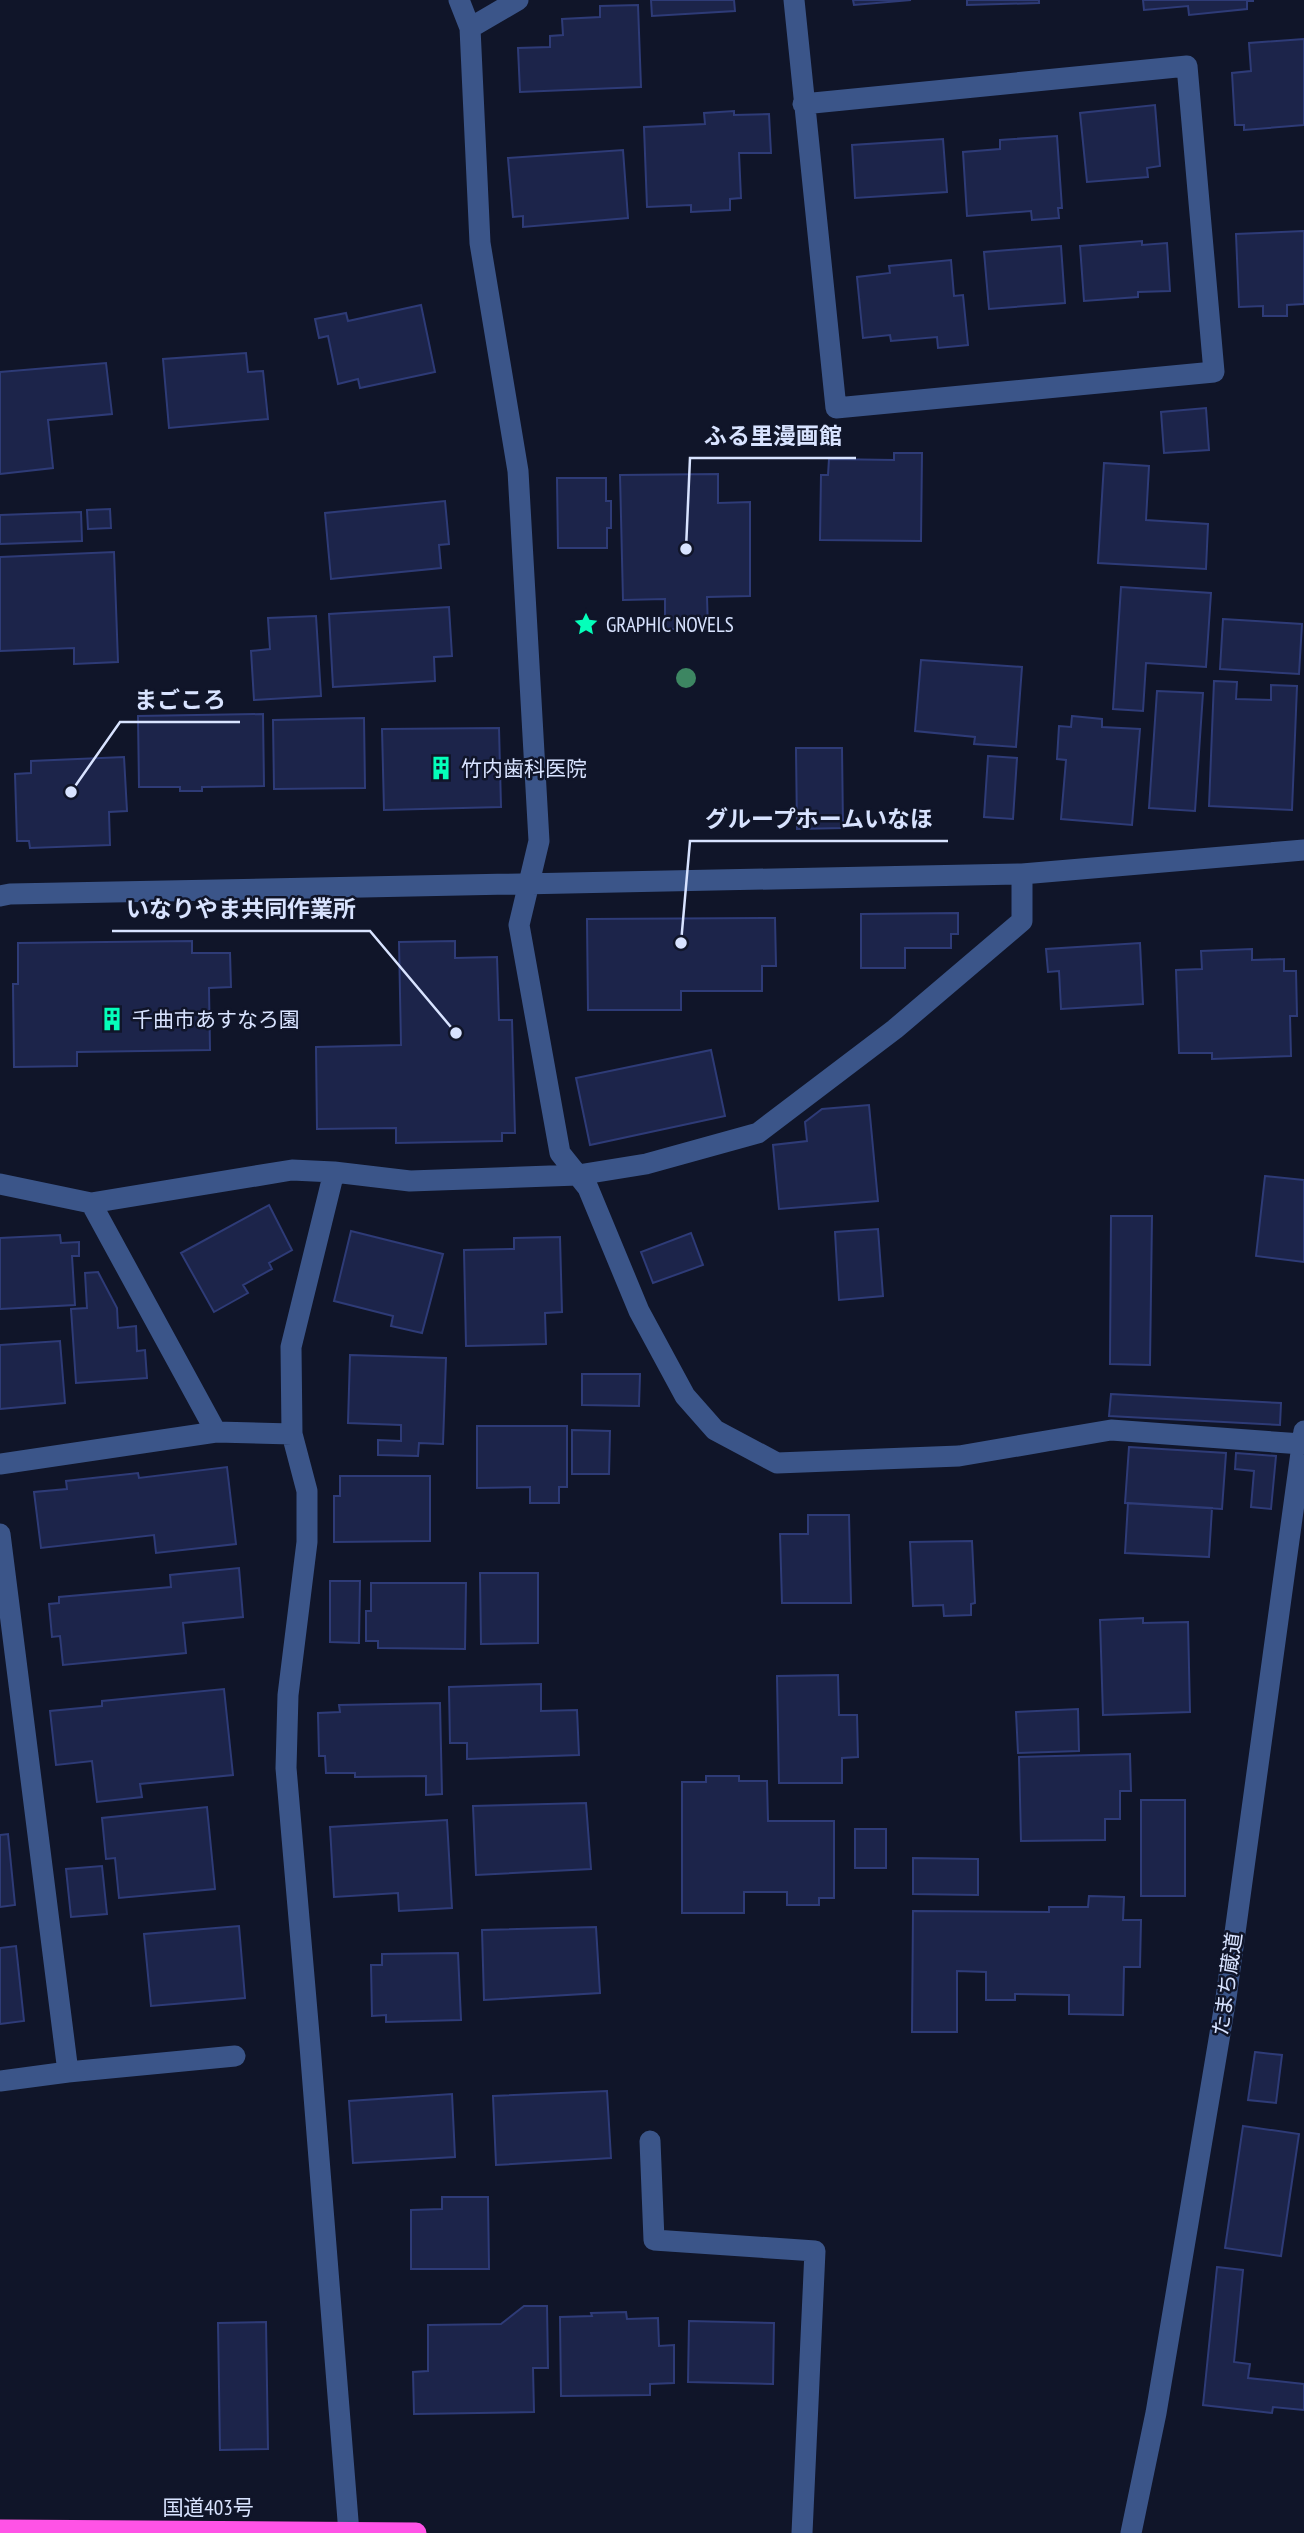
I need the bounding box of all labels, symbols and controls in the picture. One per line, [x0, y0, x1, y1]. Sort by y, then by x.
callout: ふる里漫画館 [690, 414, 856, 458]
text: ふる里漫画館 [704, 421, 842, 450]
place icon: GRAPHIC NOVELS [572, 610, 600, 638]
place label: GRAPHIC NOVELS [606, 611, 734, 638]
callout: まごころ [120, 678, 240, 722]
text: まごころ [134, 685, 226, 714]
building icon: 竹内歯科医院 [427, 754, 455, 782]
place label: 竹内歯科医院 [461, 755, 587, 782]
callout: グループホームいなほ [690, 797, 948, 841]
text: グループホームいなほ [705, 804, 933, 833]
callout: いなりやま共同作業所 [112, 887, 370, 931]
text: いなりやま共同作業所 [126, 894, 356, 923]
building icon: 千曲市あすなろ園 [98, 1005, 126, 1033]
place label: 千曲市あすなろ園 [132, 1006, 300, 1033]
street label: たまち蔵道 [1206, 1930, 1248, 2038]
street label: 国道403号 [162, 2494, 254, 2521]

